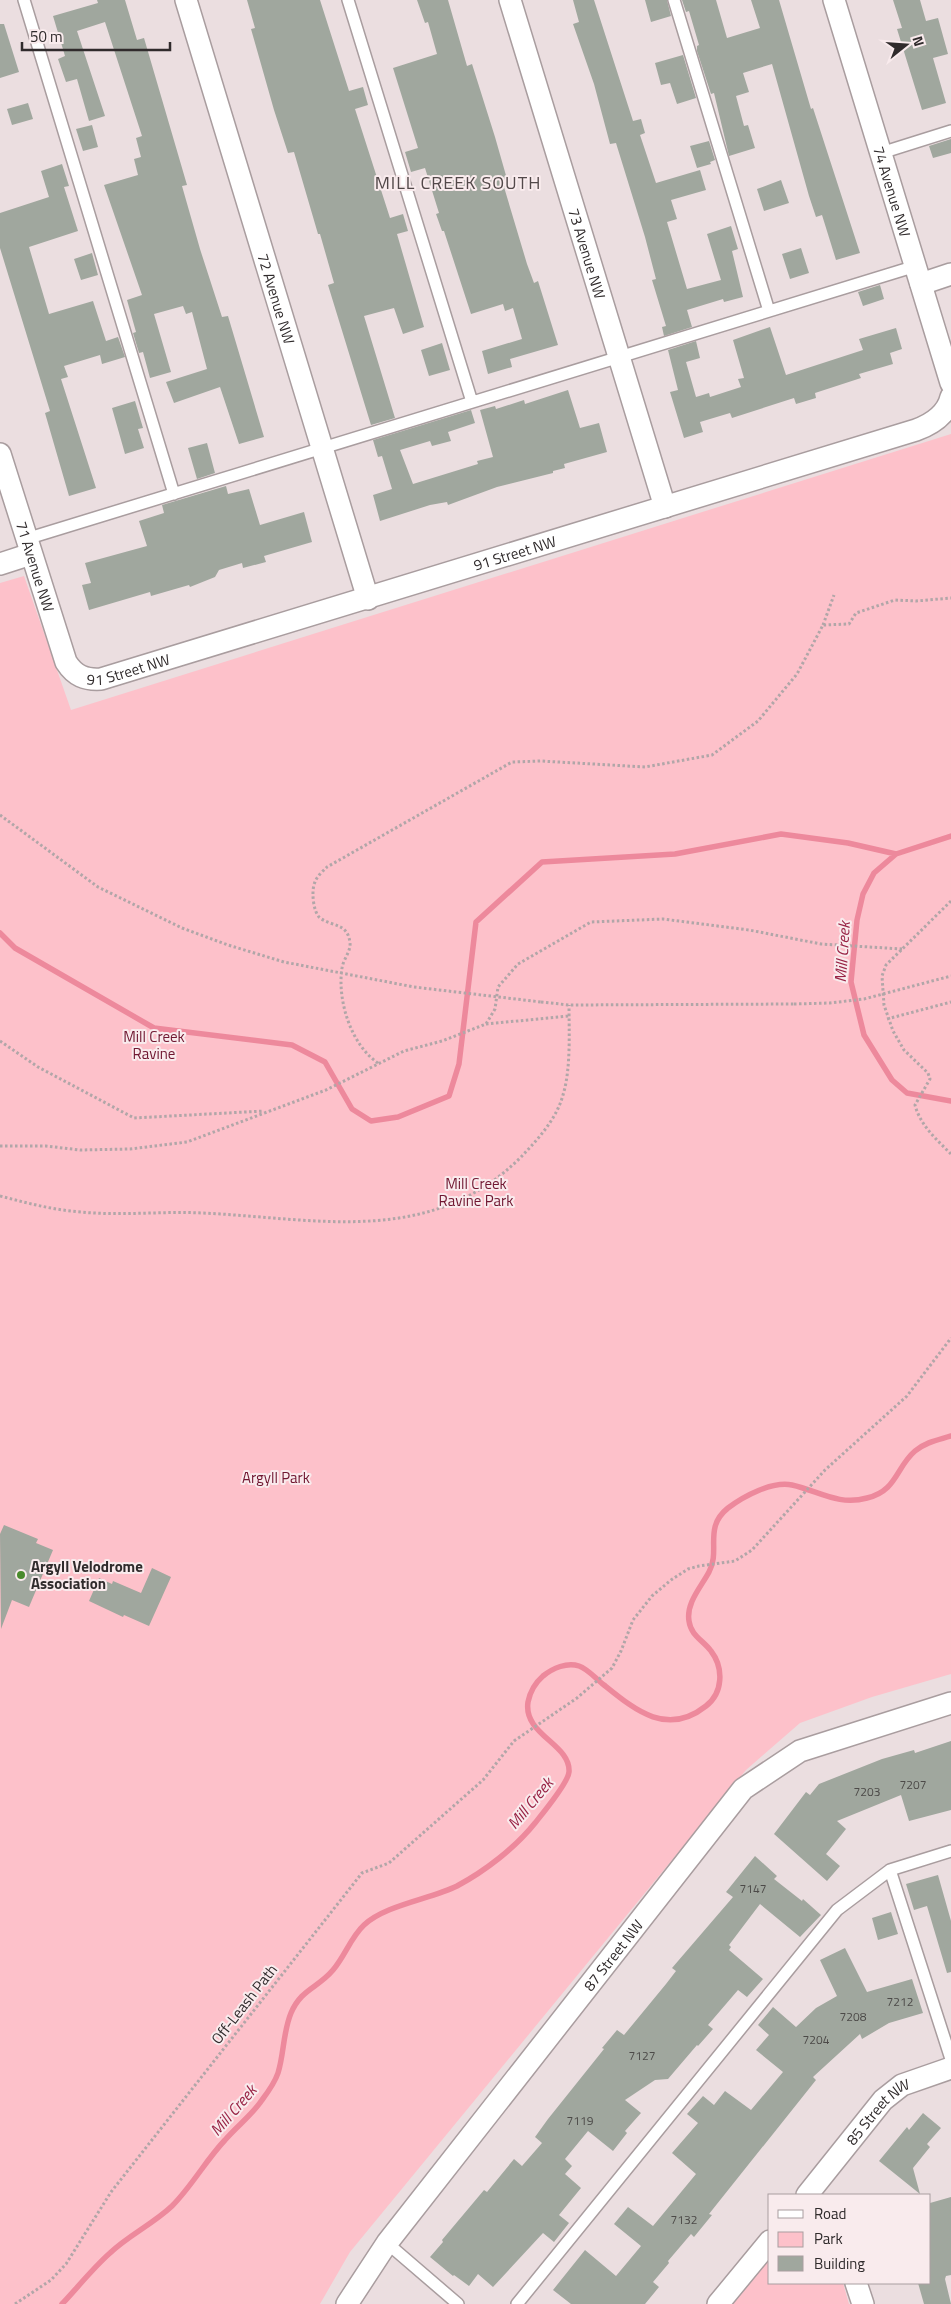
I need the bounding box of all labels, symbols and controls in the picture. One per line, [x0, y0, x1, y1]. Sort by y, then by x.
scale bar [22, 20, 170, 52]
north arrow [881, 20, 931, 70]
text: 50 m [30, 25, 63, 48]
text: N [907, 33, 930, 49]
street label: 74 Avenue NW [868, 143, 917, 240]
district label: MILL CREEK SOUTH [375, 169, 541, 196]
street label: 73 Avenue NW [563, 205, 612, 302]
street label: 72 Avenue NW [252, 250, 301, 347]
street label: 71 Avenue NW [11, 518, 61, 615]
street label: 91 Street NW [470, 529, 559, 576]
street label: 91 Street NW [85, 647, 173, 691]
water label: Mill Creek [828, 919, 856, 983]
park label: Mill Creek Ravine [123, 1025, 185, 1065]
park label: Mill Creek Ravine Park [439, 1172, 513, 1212]
park label: Argyll Park [242, 1466, 310, 1489]
place label: Argyll Velodrome Association [31, 1555, 143, 1595]
marker: Argyll Velodrome Association [15, 1569, 27, 1581]
water label: Mill Creek [501, 1770, 560, 1834]
house number: 7207 [900, 1775, 926, 1794]
house number: 7203 [854, 1782, 880, 1801]
house number: 7147 [740, 1879, 766, 1898]
street label: 87 Street NW [577, 1914, 648, 1996]
street label: Off-Leash Path [205, 1959, 283, 2049]
house number: 7212 [887, 1992, 913, 2011]
house number: 7208 [840, 2007, 867, 2026]
house number: 7204 [803, 2030, 830, 2049]
house number: 7127 [629, 2046, 655, 2065]
street label: 85 Street NW [840, 2072, 912, 2150]
water label: Mill Creek [204, 2078, 263, 2141]
house number: 7119 [567, 2111, 594, 2130]
legend [768, 2194, 931, 2284]
text: Road [814, 2202, 846, 2225]
house number: 7132 [671, 2210, 697, 2229]
text: Park [814, 2227, 843, 2250]
text: Building [814, 2252, 865, 2275]

